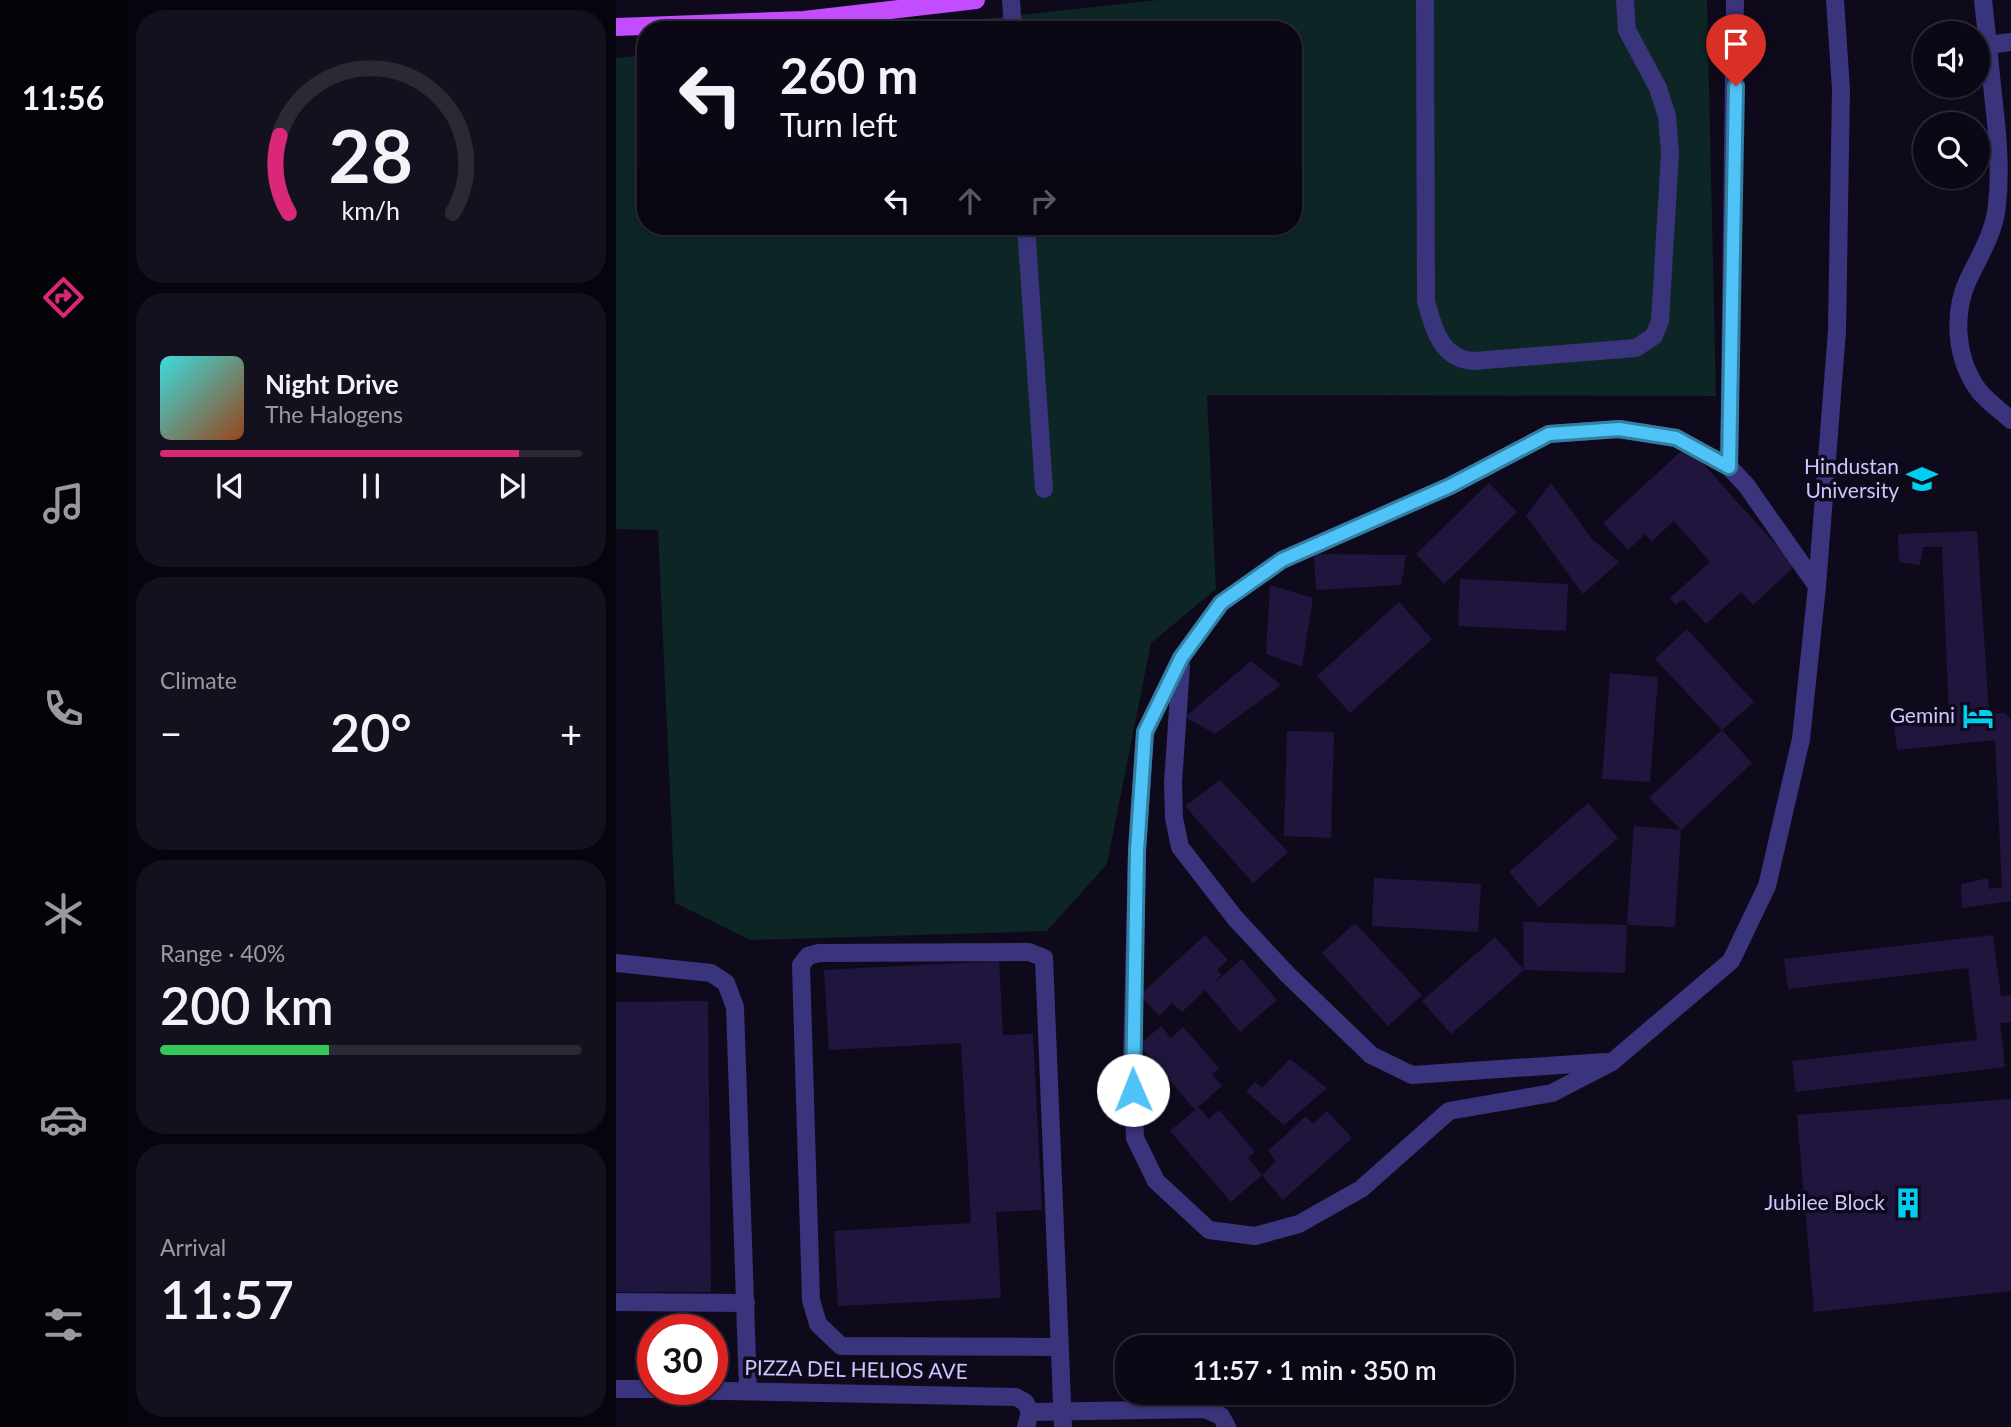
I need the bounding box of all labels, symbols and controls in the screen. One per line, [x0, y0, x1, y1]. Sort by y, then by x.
pin [1706, 14, 1766, 86]
map controls [1913, 21, 1990, 189]
button: sound [1913, 21, 1990, 98]
icon: arrive [1717, 25, 1755, 63]
text: 260 m [780, 46, 918, 104]
icon: left [665, 49, 756, 140]
text: 11:56 [22, 78, 104, 117]
text: Turn left [780, 105, 897, 144]
text: 28 [329, 111, 413, 199]
button: search [1913, 112, 1990, 189]
icon: left [878, 182, 916, 220]
icon: ahead [951, 182, 989, 220]
icon: right [1024, 182, 1062, 220]
text: km/h [342, 195, 400, 225]
icon: directions [39, 273, 88, 322]
text: Night Drive [265, 368, 399, 400]
text: The Halogens [265, 400, 403, 428]
place label: Hindustan University [1804, 453, 1899, 502]
school or university icon: Hindustan University [1905, 462, 1939, 496]
icon: previous [211, 467, 249, 505]
icon: pause [352, 467, 390, 505]
icon: next [493, 467, 531, 505]
icon: music [39, 479, 88, 528]
text: Climate [160, 666, 237, 694]
icon: phone [39, 684, 88, 733]
hotel icon: Gemini [1961, 699, 1995, 733]
text: 20° [330, 701, 412, 763]
place label: Gemini [1890, 702, 1955, 727]
text: − [160, 710, 182, 756]
text: + [560, 710, 582, 756]
icon: climate [39, 889, 88, 938]
text: Range · 40% [160, 939, 285, 967]
text: 200 km [160, 974, 334, 1036]
position arrow [1096, 1053, 1170, 1127]
icon: car [39, 1095, 88, 1144]
building icon: Jubilee Block [1891, 1186, 1925, 1220]
place label: Jubilee Block [1764, 1189, 1885, 1214]
text: Arrival [160, 1233, 226, 1261]
text: 11:57 [160, 1268, 294, 1330]
icon: filters [39, 1300, 88, 1349]
speed limit sign: 30 [637, 1314, 728, 1405]
street label: PIZZA DEL HELIOS AVE [744, 1354, 968, 1383]
text: 11:57 · 1 min · 350 m [1192, 1354, 1437, 1386]

